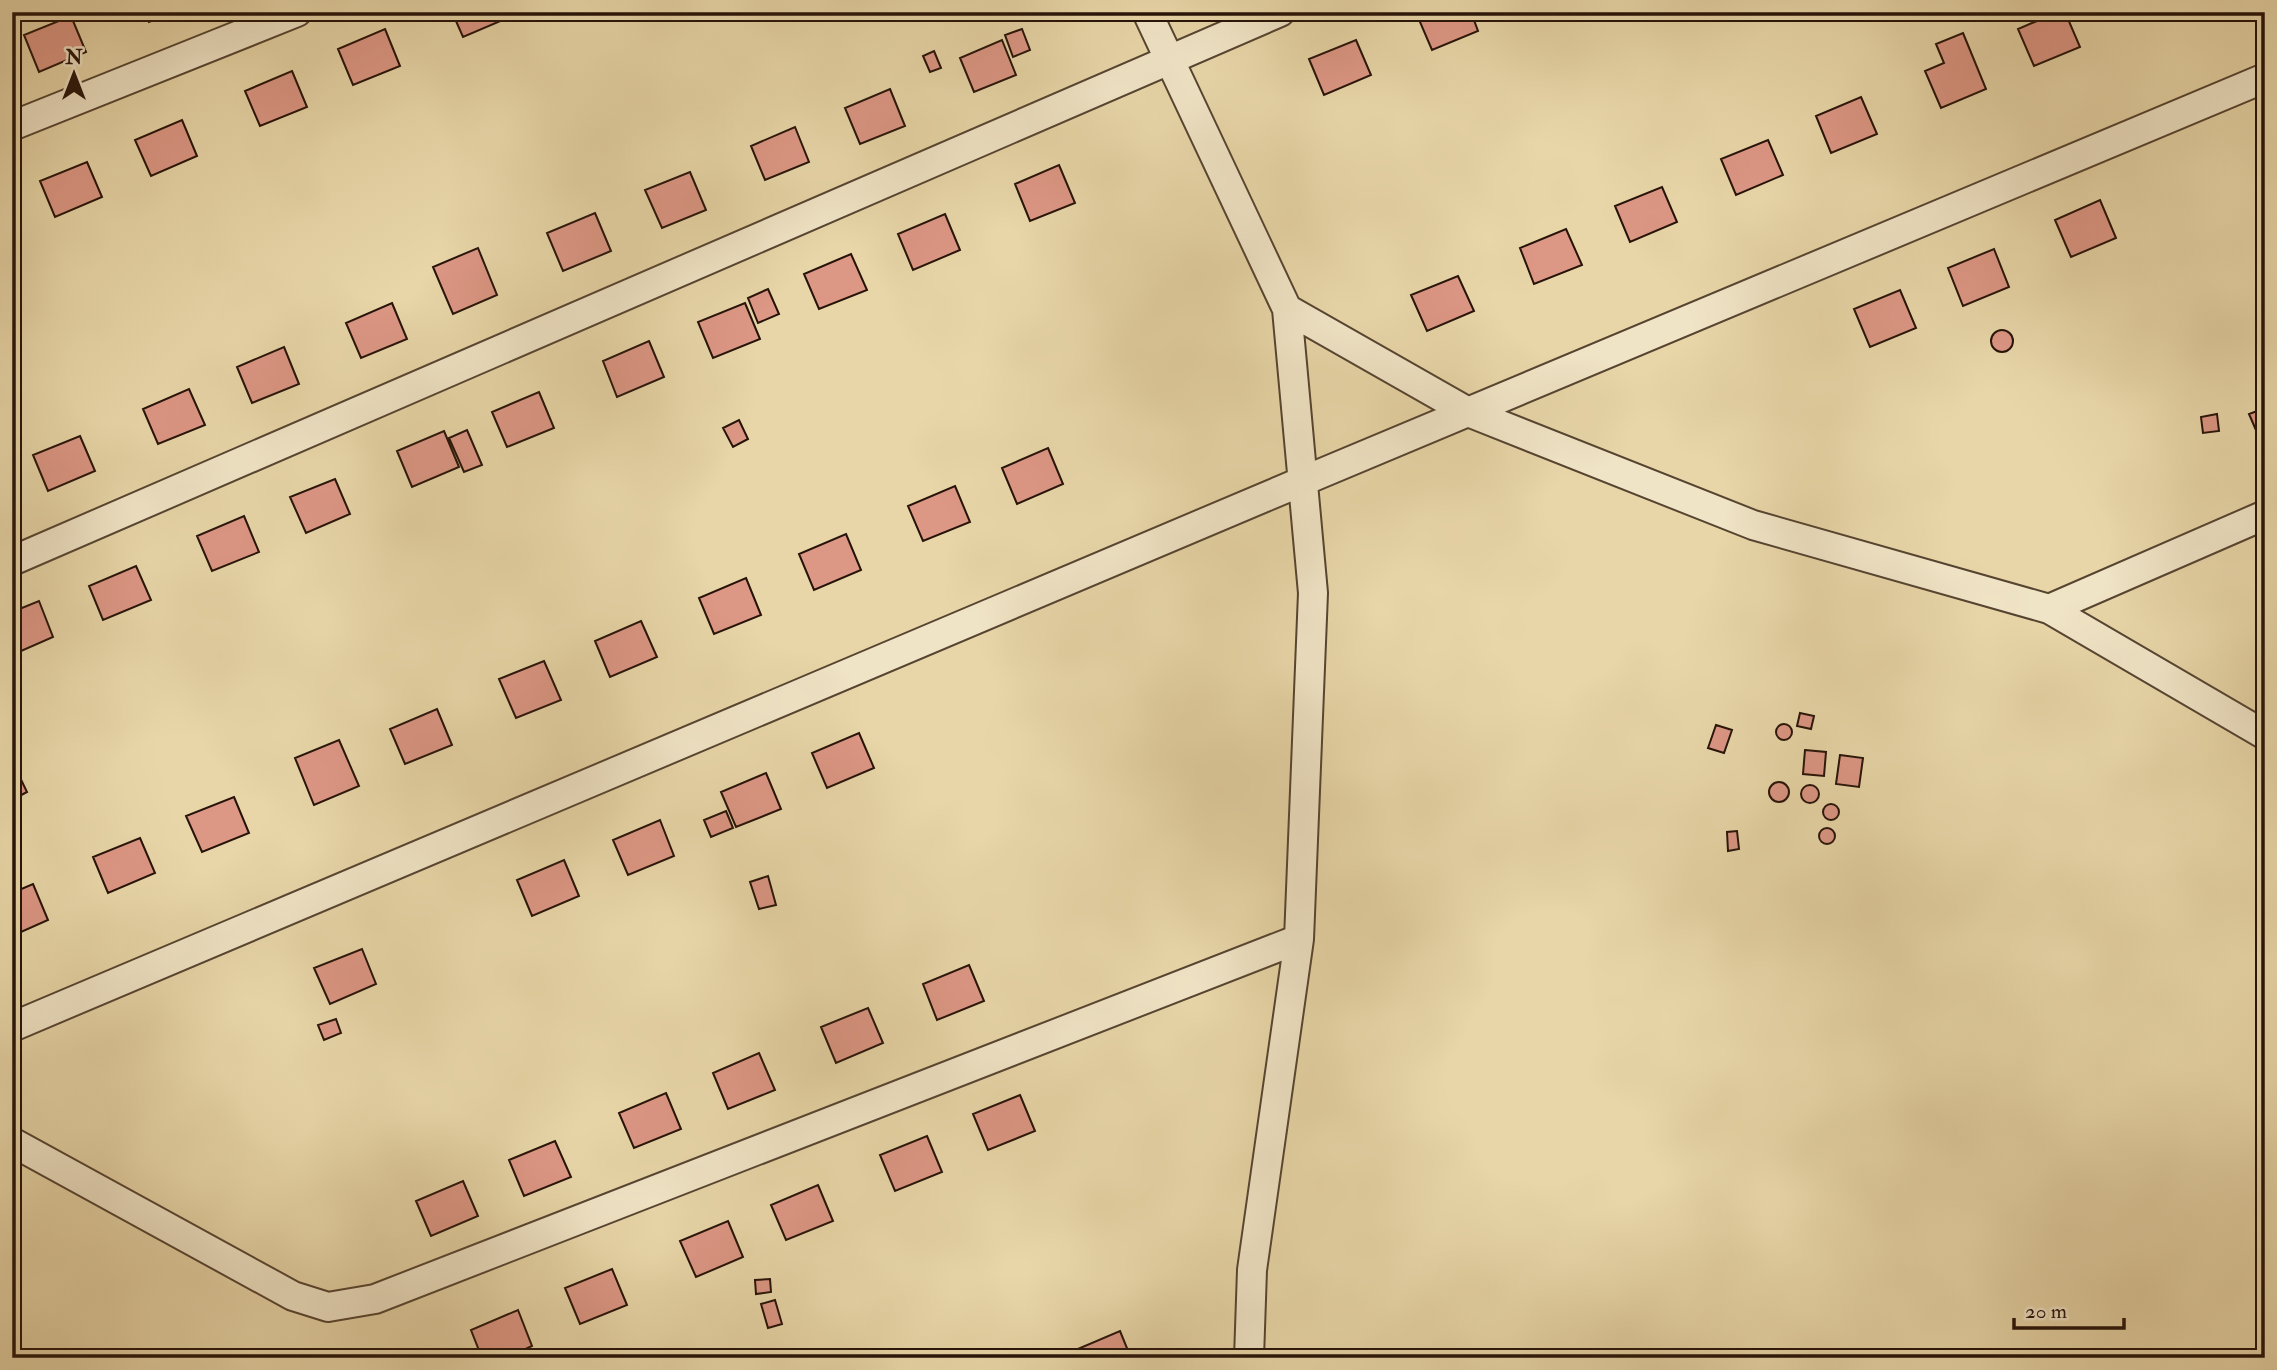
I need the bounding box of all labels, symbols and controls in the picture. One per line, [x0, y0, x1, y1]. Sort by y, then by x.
north arrow [38, 38, 108, 108]
text: N [64, 46, 83, 70]
scale bar [2014, 1286, 2125, 1330]
text: 20 m [2025, 1298, 2067, 1325]

